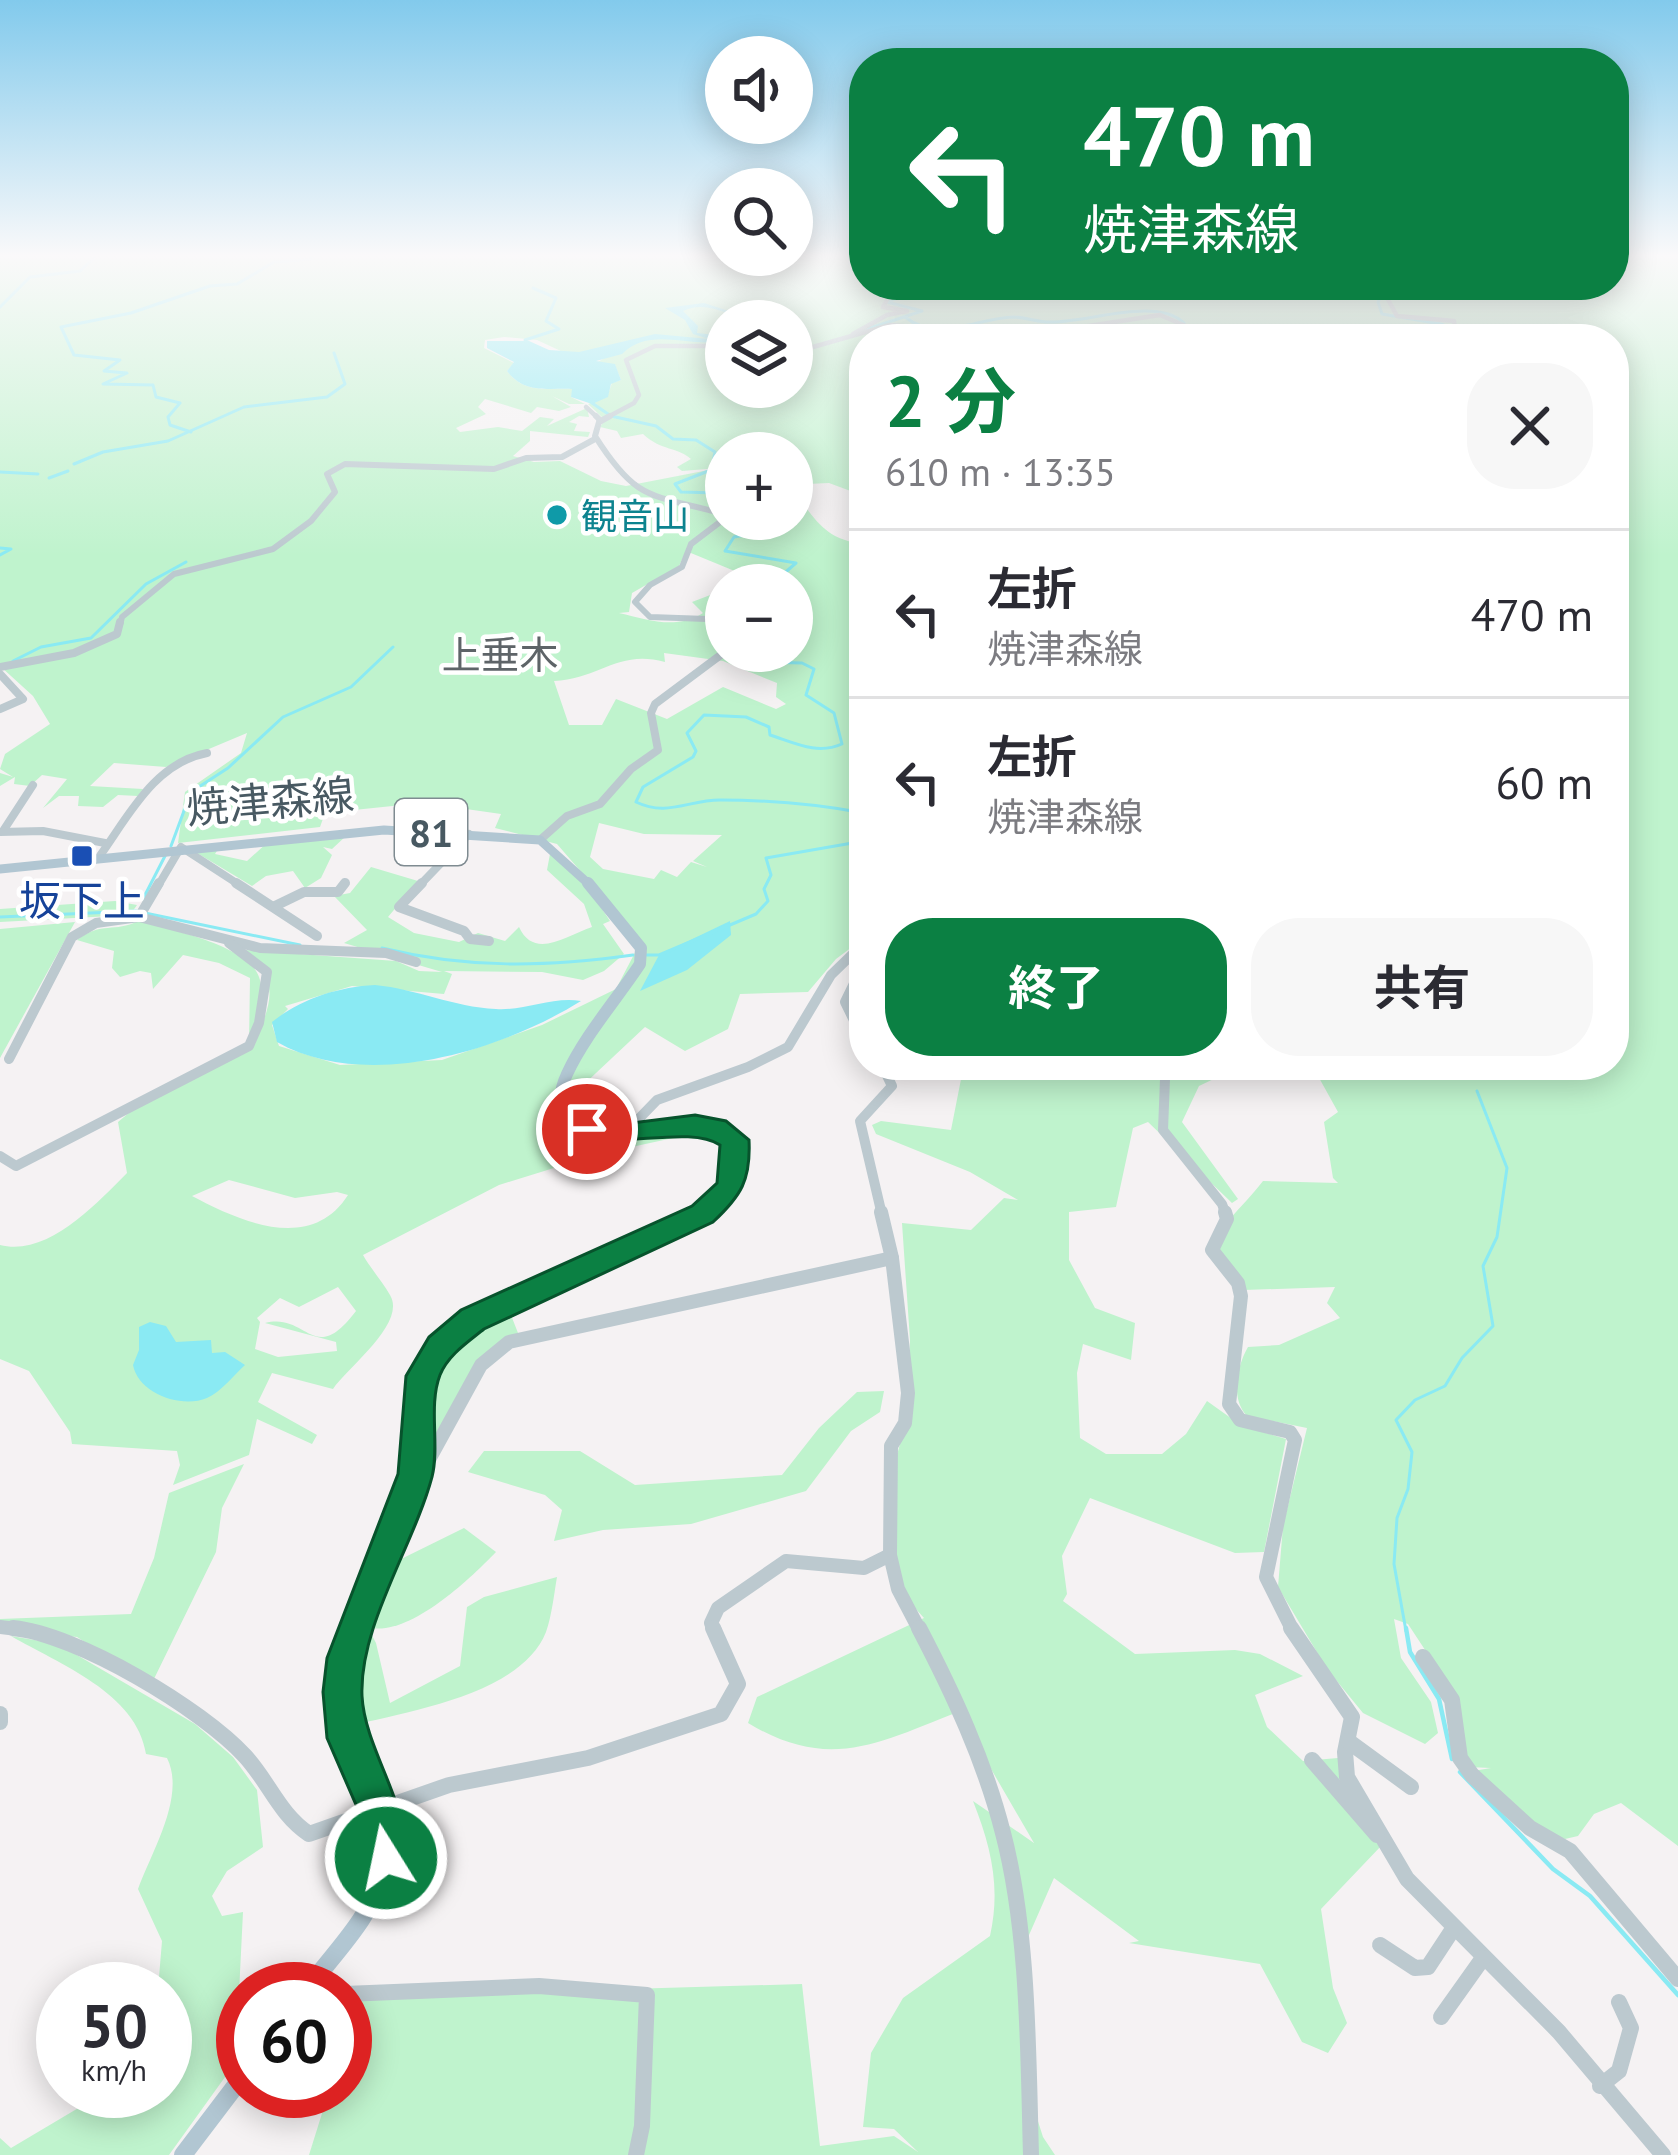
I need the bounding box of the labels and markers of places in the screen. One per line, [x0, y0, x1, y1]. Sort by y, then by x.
place label: 観音山 [581, 492, 689, 539]
marker: 観音山 [544, 502, 570, 528]
marker: 坂下上 [69, 843, 95, 869]
place label: 坂下上 [19, 873, 145, 928]
pin [536, 1078, 638, 1180]

